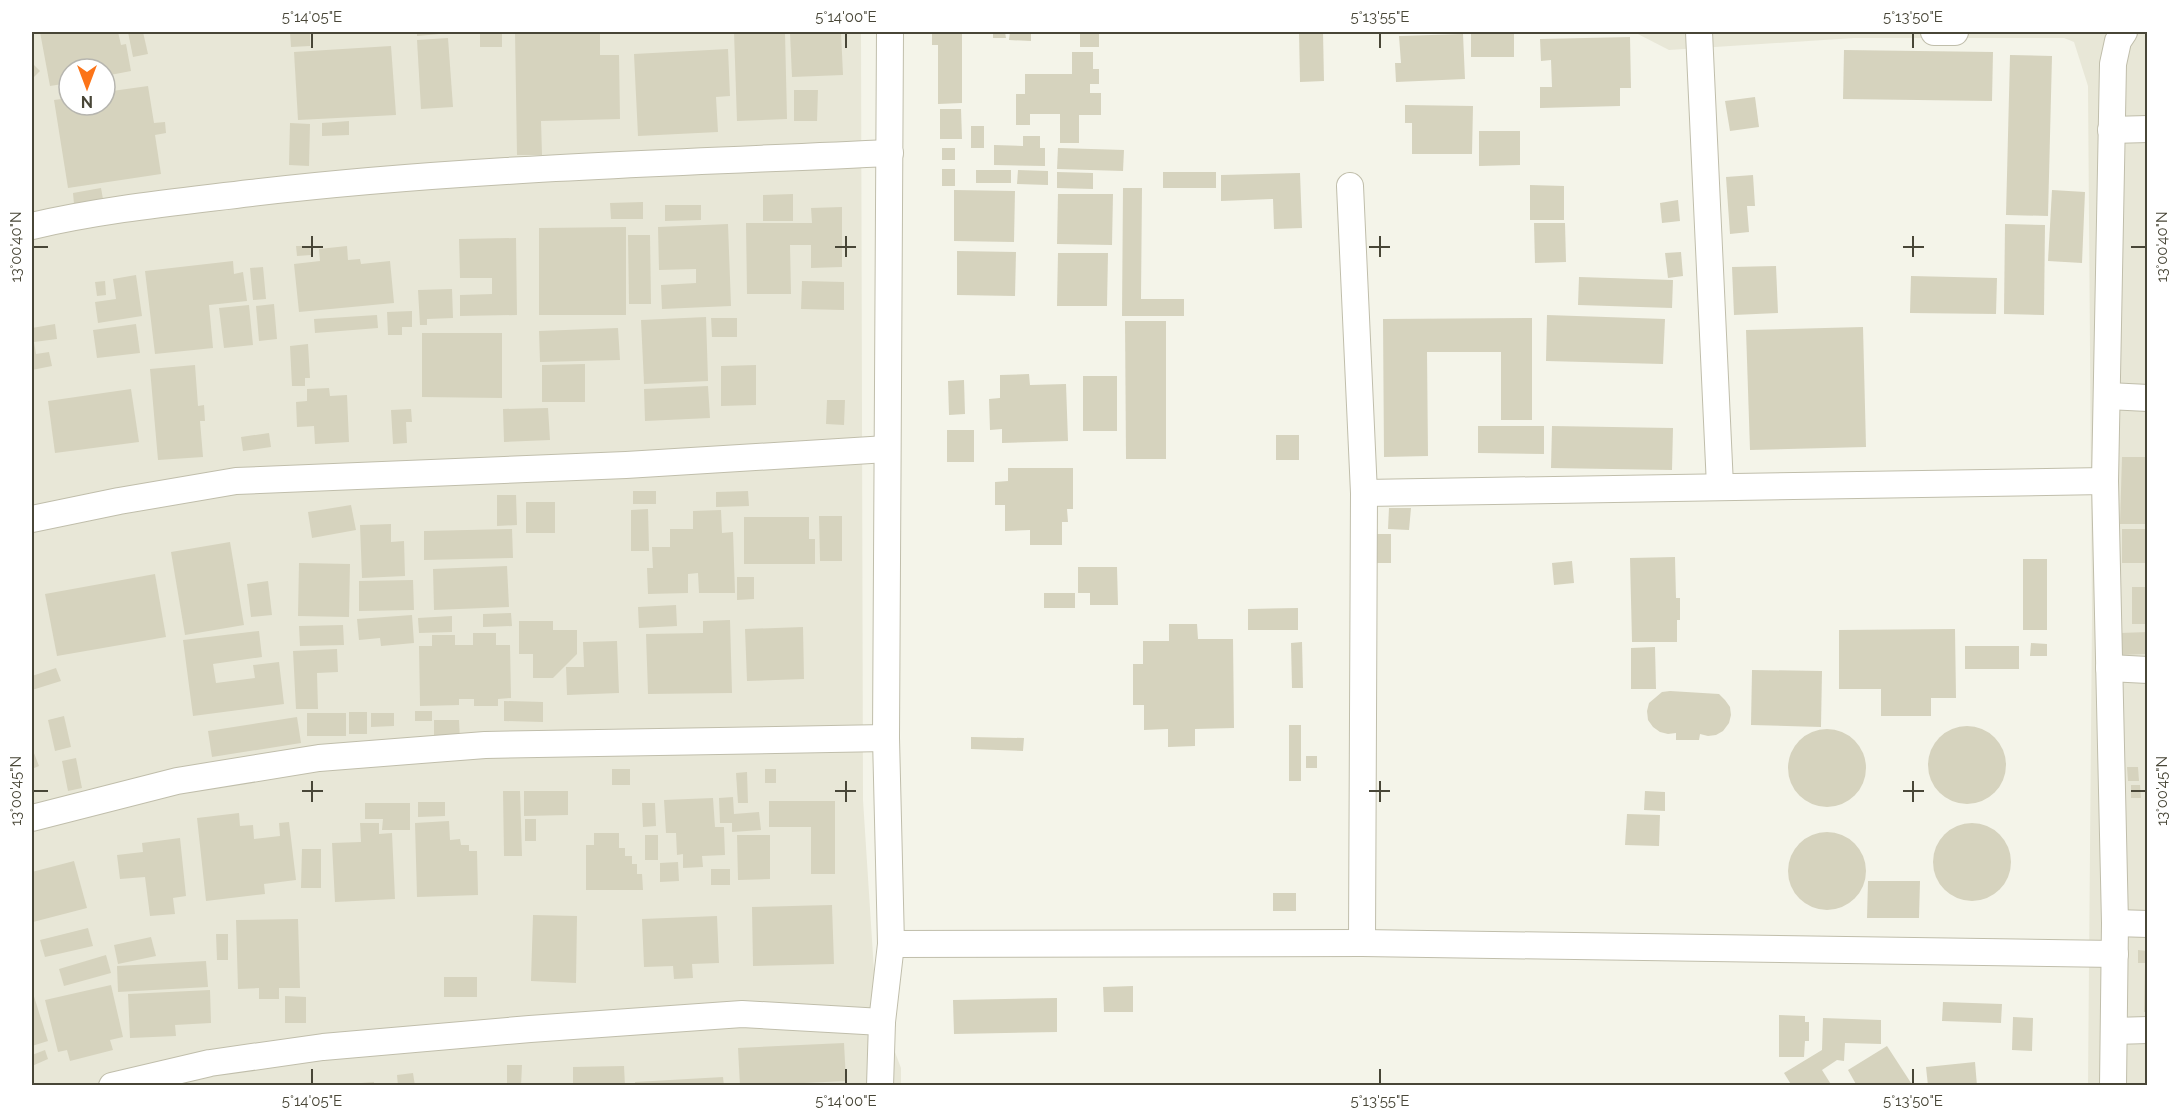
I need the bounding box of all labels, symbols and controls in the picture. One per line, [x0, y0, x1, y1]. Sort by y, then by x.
text: 5°14'05"E [282, 8, 342, 26]
text: 5°14'00"E [815, 8, 877, 26]
text: 5°13'55"E [1350, 8, 1410, 26]
text: 5°13'50"E [1883, 8, 1943, 26]
north arrow [57, 57, 117, 117]
text: N [81, 92, 93, 111]
text: 13°00'40"N [7, 211, 25, 283]
text: 13°00'40"N [2153, 211, 2171, 283]
text: 13°00'45"N [7, 756, 25, 826]
text: 13°00'45"N [2153, 756, 2171, 826]
text: 5°14'05"E [282, 1092, 342, 1110]
text: 5°14'00"E [815, 1092, 877, 1110]
text: 5°13'55"E [1350, 1092, 1410, 1110]
text: 5°13'50"E [1883, 1092, 1943, 1110]

